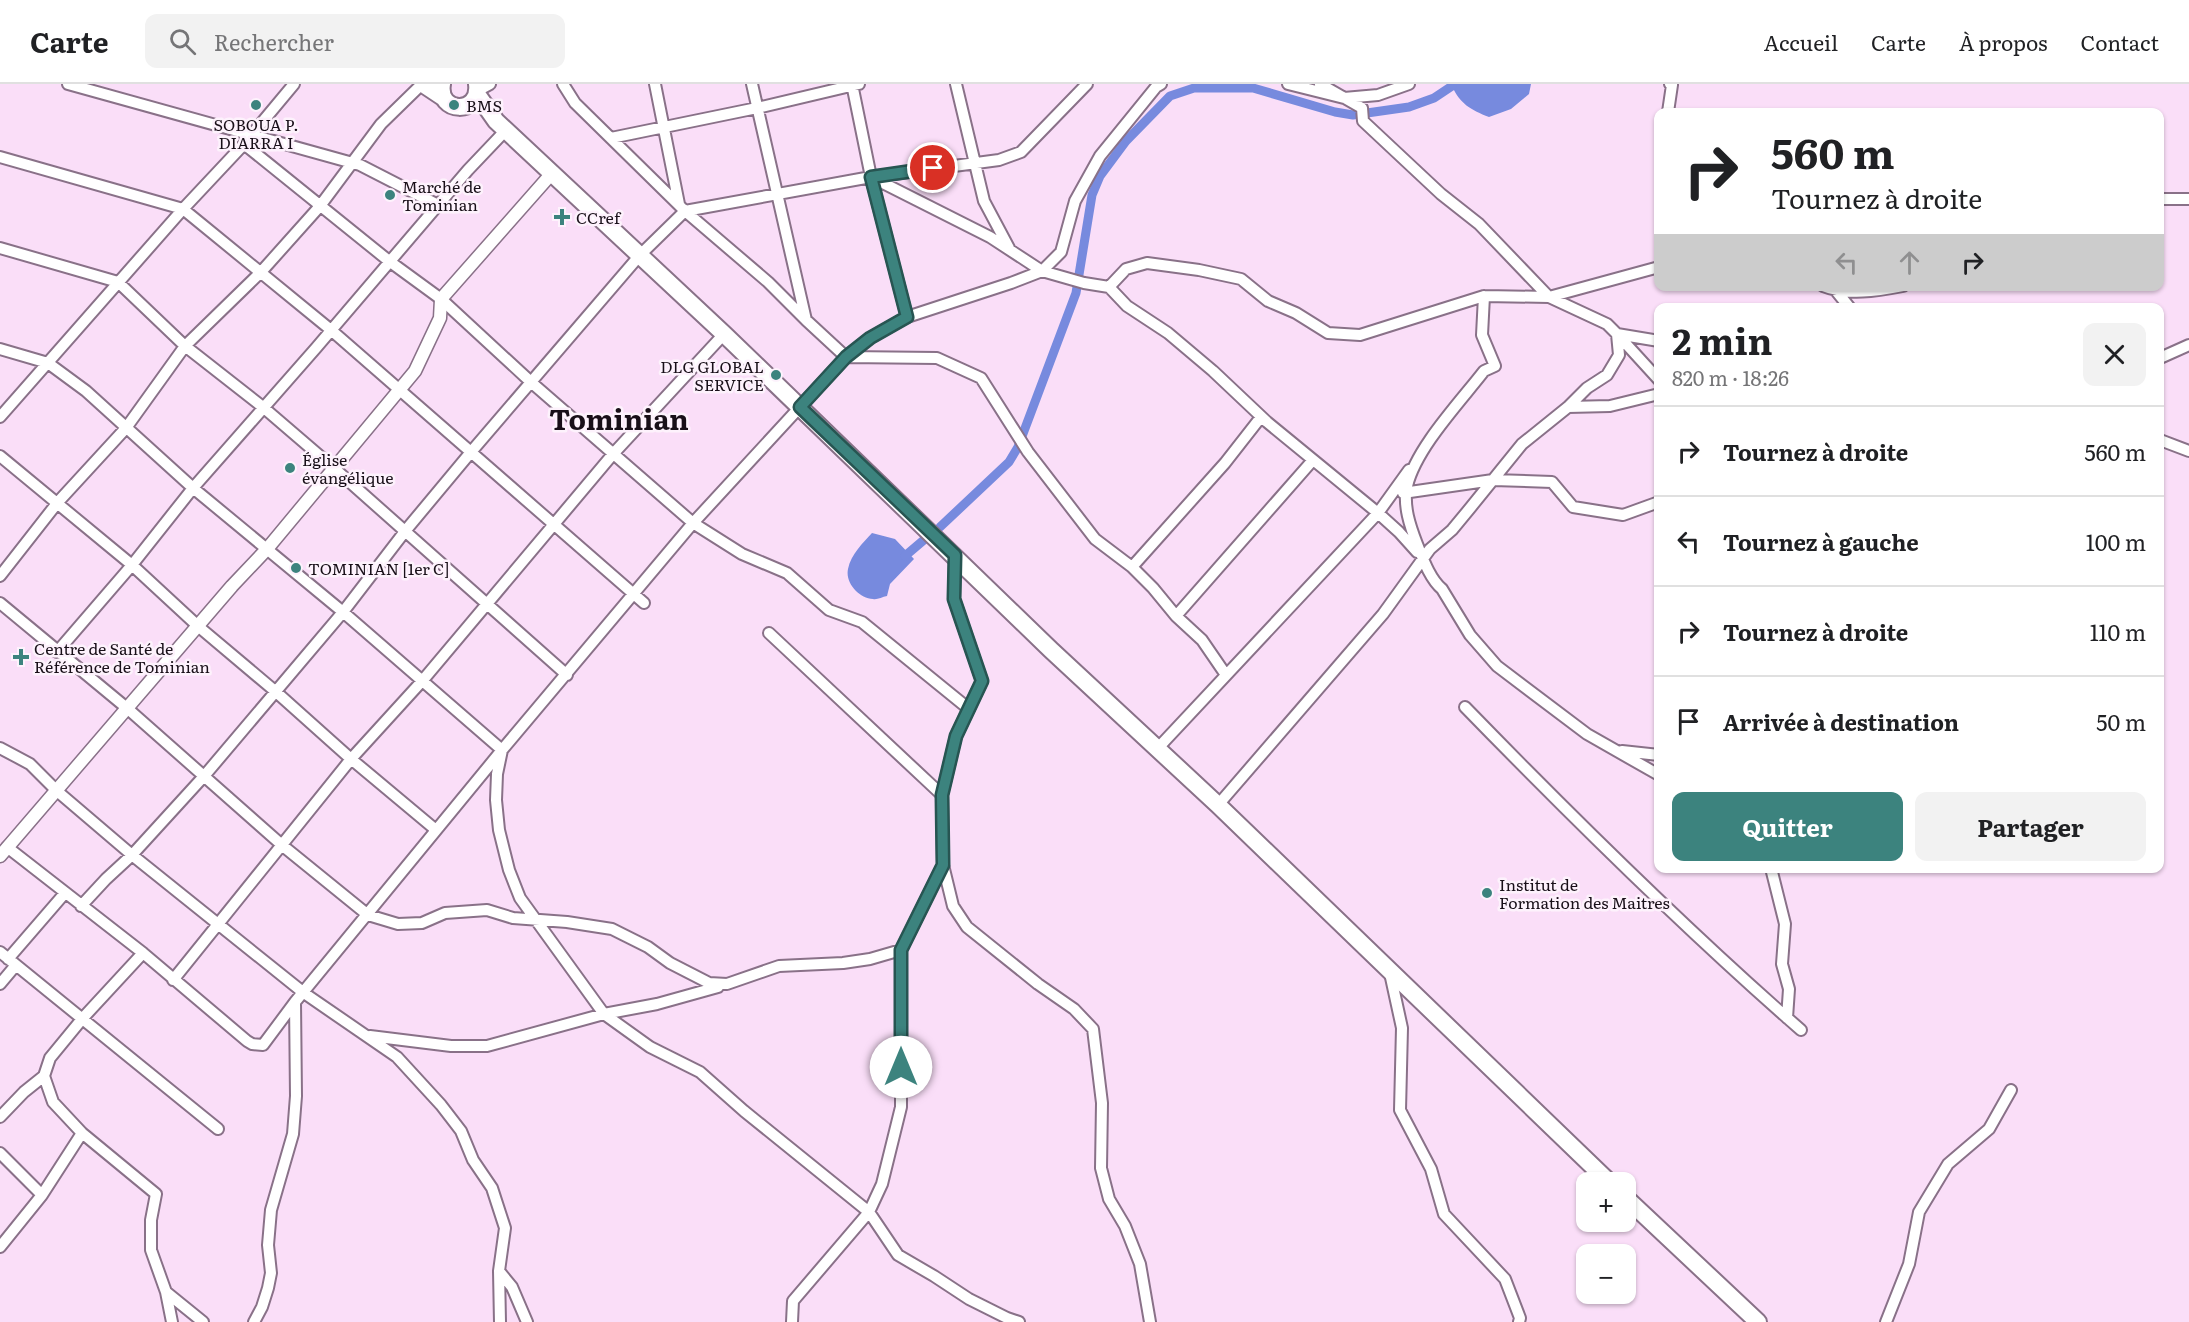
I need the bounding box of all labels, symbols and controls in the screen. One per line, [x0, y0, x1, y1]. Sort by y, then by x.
search box [145, 14, 565, 68]
text: Carte [30, 20, 109, 62]
icon: search [166, 25, 199, 58]
text: Rechercher [214, 25, 334, 58]
text: Accueil [1764, 26, 1838, 57]
text: Carte [1871, 26, 1926, 57]
text: À propos [1959, 26, 2048, 57]
text: Contact [2081, 26, 2159, 57]
place label: BMS [466, 93, 502, 117]
marker: SOBOUA P. DIARRA I [249, 98, 263, 112]
marker: BMS [447, 98, 461, 112]
place label: SOBOUA P. DIARRA I [213, 112, 299, 154]
text: 560 m [1771, 120, 1895, 182]
icon: right [1672, 132, 1750, 210]
pin [907, 142, 958, 193]
icon: arrive [916, 151, 949, 184]
place label: Marché de Tominian [402, 174, 481, 216]
text: Tournez à droite [1771, 177, 1982, 217]
marker: Marché de Tominian [383, 188, 397, 202]
place label: CCref [576, 205, 622, 229]
marker: CCref [553, 208, 571, 226]
icon: left [1830, 246, 1863, 279]
icon: ahead [1893, 246, 1926, 279]
icon: right [1956, 246, 1989, 279]
text: 2 min [1672, 313, 1773, 366]
button: close [2083, 323, 2146, 386]
place label: DLG GLOBAL SERVICE [660, 354, 764, 396]
text: 820 m · 18:26 [1672, 362, 1789, 392]
marker: DLG GLOBAL SERVICE [769, 368, 783, 382]
district label: Tominian [549, 397, 689, 439]
icon: right [1672, 435, 1705, 468]
text: Tournez à droite [1723, 435, 1908, 468]
text: 560 m [2085, 435, 2146, 468]
place label: Église évangélique [302, 447, 394, 489]
marker: Église évangélique [283, 461, 297, 475]
icon: left [1672, 525, 1705, 558]
text: Tournez à gauche [1723, 525, 1919, 558]
text: 100 m [2086, 525, 2146, 558]
place label: TOMINIAN [1er C] [308, 556, 450, 580]
marker: TOMINIAN [1er C] [289, 561, 303, 575]
icon: right [1672, 615, 1705, 648]
text: Tournez à droite [1723, 615, 1908, 648]
text: 110 m [2090, 615, 2146, 648]
place label: Centre de Santé de Référence de Tominian [34, 636, 210, 678]
marker: Centre de Santé de Référence de Tominian [12, 648, 30, 666]
icon: arrive [1672, 705, 1705, 738]
text: Arrivée à destination [1723, 705, 1959, 738]
text: 50 m [2096, 705, 2146, 738]
button: Quitter [1672, 792, 1903, 861]
button: Partager [1915, 792, 2146, 861]
place label: Institut de Formation des Maitres [1499, 872, 1670, 914]
marker: Institut de Formation des Maitres [1480, 886, 1494, 900]
position arrow [869, 1035, 933, 1099]
map controls [1576, 1172, 1636, 1304]
button: + [1576, 1172, 1636, 1232]
button: − [1576, 1244, 1636, 1304]

